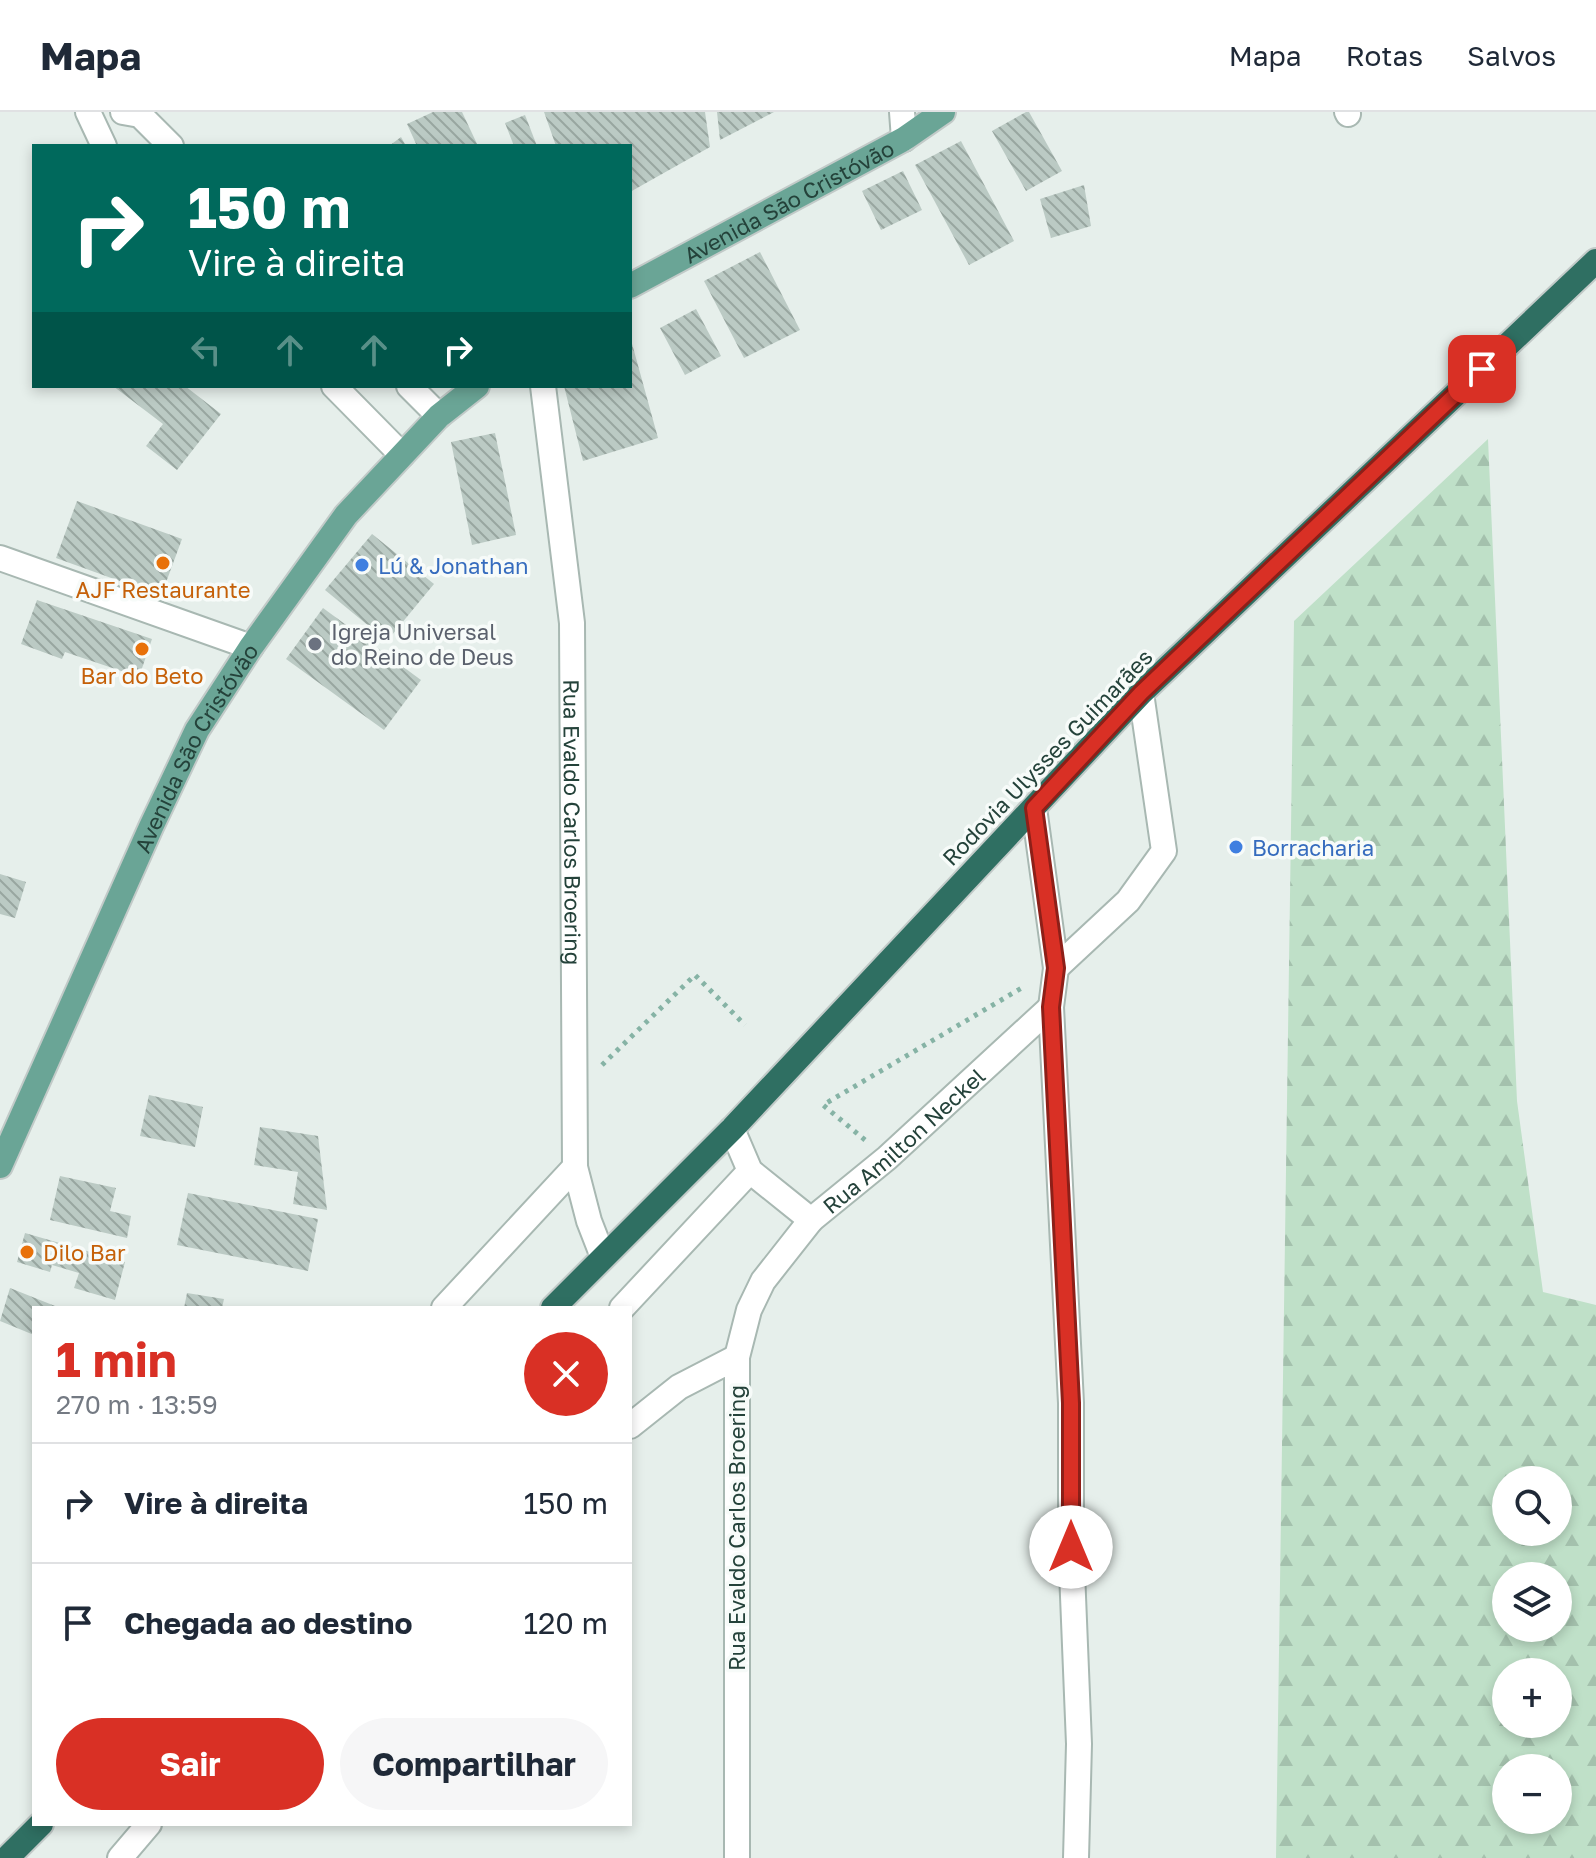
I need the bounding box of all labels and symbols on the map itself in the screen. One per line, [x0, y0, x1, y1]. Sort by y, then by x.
street label: Avenida São Cristóvão [679, 134, 898, 268]
pin [1448, 335, 1516, 403]
place label: Lú & Jonathan [378, 552, 529, 579]
marker: AJF Restaurante [154, 554, 172, 572]
marker: Lú & Jonathan [353, 556, 371, 574]
place label: AJF Restaurante [75, 576, 251, 603]
place label: Igreja Universal do Reino de Deus [331, 618, 514, 670]
marker: Igreja Universal do Reino de Deus [306, 635, 324, 653]
street label: Avenida São Cristóvão [128, 638, 263, 857]
marker: Bar do Beto [133, 640, 151, 658]
street label: Rodovia Ulysses Guimarães [936, 643, 1158, 871]
place label: Bar do Beto [81, 662, 203, 689]
street label: Rua Evaldo Carlos Broering [559, 679, 587, 965]
place label: Borracharia [1252, 834, 1374, 861]
marker: Borracharia [1227, 838, 1245, 856]
street label: Rua Amilton Neckel [817, 1062, 990, 1219]
place label: Dilo Bar [43, 1239, 126, 1266]
marker: Dilo Bar [18, 1243, 36, 1261]
street label: Rua Evaldo Carlos Broering [723, 1385, 750, 1671]
position arrow [1029, 1505, 1113, 1589]

